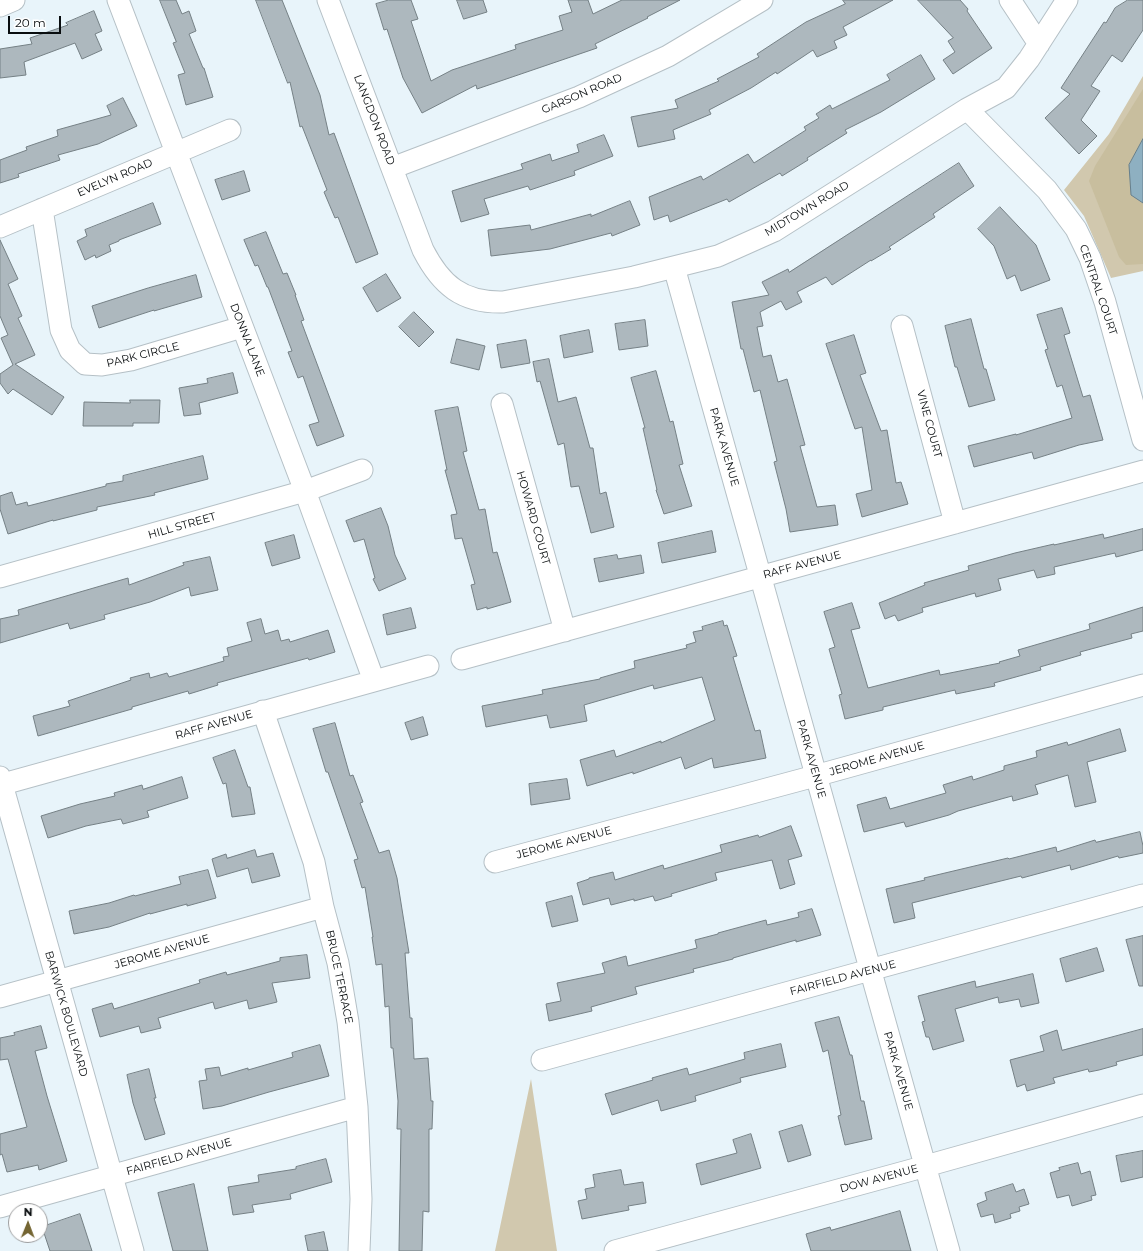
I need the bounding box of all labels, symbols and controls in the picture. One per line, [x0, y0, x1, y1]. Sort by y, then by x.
scale bar [10, 8, 63, 34]
text: 20 m [15, 15, 46, 30]
street label: GARSON ROAD [540, 71, 624, 117]
street label: LANGDON ROAD [351, 73, 397, 167]
street label: EVELYN ROAD [75, 156, 155, 200]
street label: MIDTOWN ROAD [762, 179, 852, 239]
street label: CENTRAL COURT [1076, 243, 1120, 337]
street label: DONNA LANE [227, 301, 267, 379]
street label: PARK CIRCLE [105, 340, 181, 370]
street label: VINE COURT [914, 389, 944, 459]
street label: PARK AVENUE [706, 406, 742, 488]
street label: HOWARD COURT [513, 470, 553, 566]
street label: HILL STREET [147, 510, 217, 542]
street label: RAFF AVENUE [762, 548, 842, 582]
street label: RAFF AVENUE [174, 708, 254, 742]
street label: PARK AVENUE [793, 718, 829, 800]
street label: JEROME AVENUE [828, 739, 926, 779]
street label: JEROME AVENUE [515, 824, 613, 862]
street label: BRUCE TERRACE [323, 929, 355, 1025]
street label: JEROME AVENUE [113, 932, 211, 972]
street label: BARWICK BOULEVARD [42, 950, 90, 1078]
street label: FAIRFIELD AVENUE [789, 957, 897, 999]
street label: PARK AVENUE [880, 1030, 916, 1112]
street label: FAIRFIELD AVENUE [125, 1136, 233, 1178]
street label: DOW AVENUE [838, 1162, 920, 1196]
north arrow [8, 1203, 48, 1243]
text: N [24, 1205, 33, 1219]

